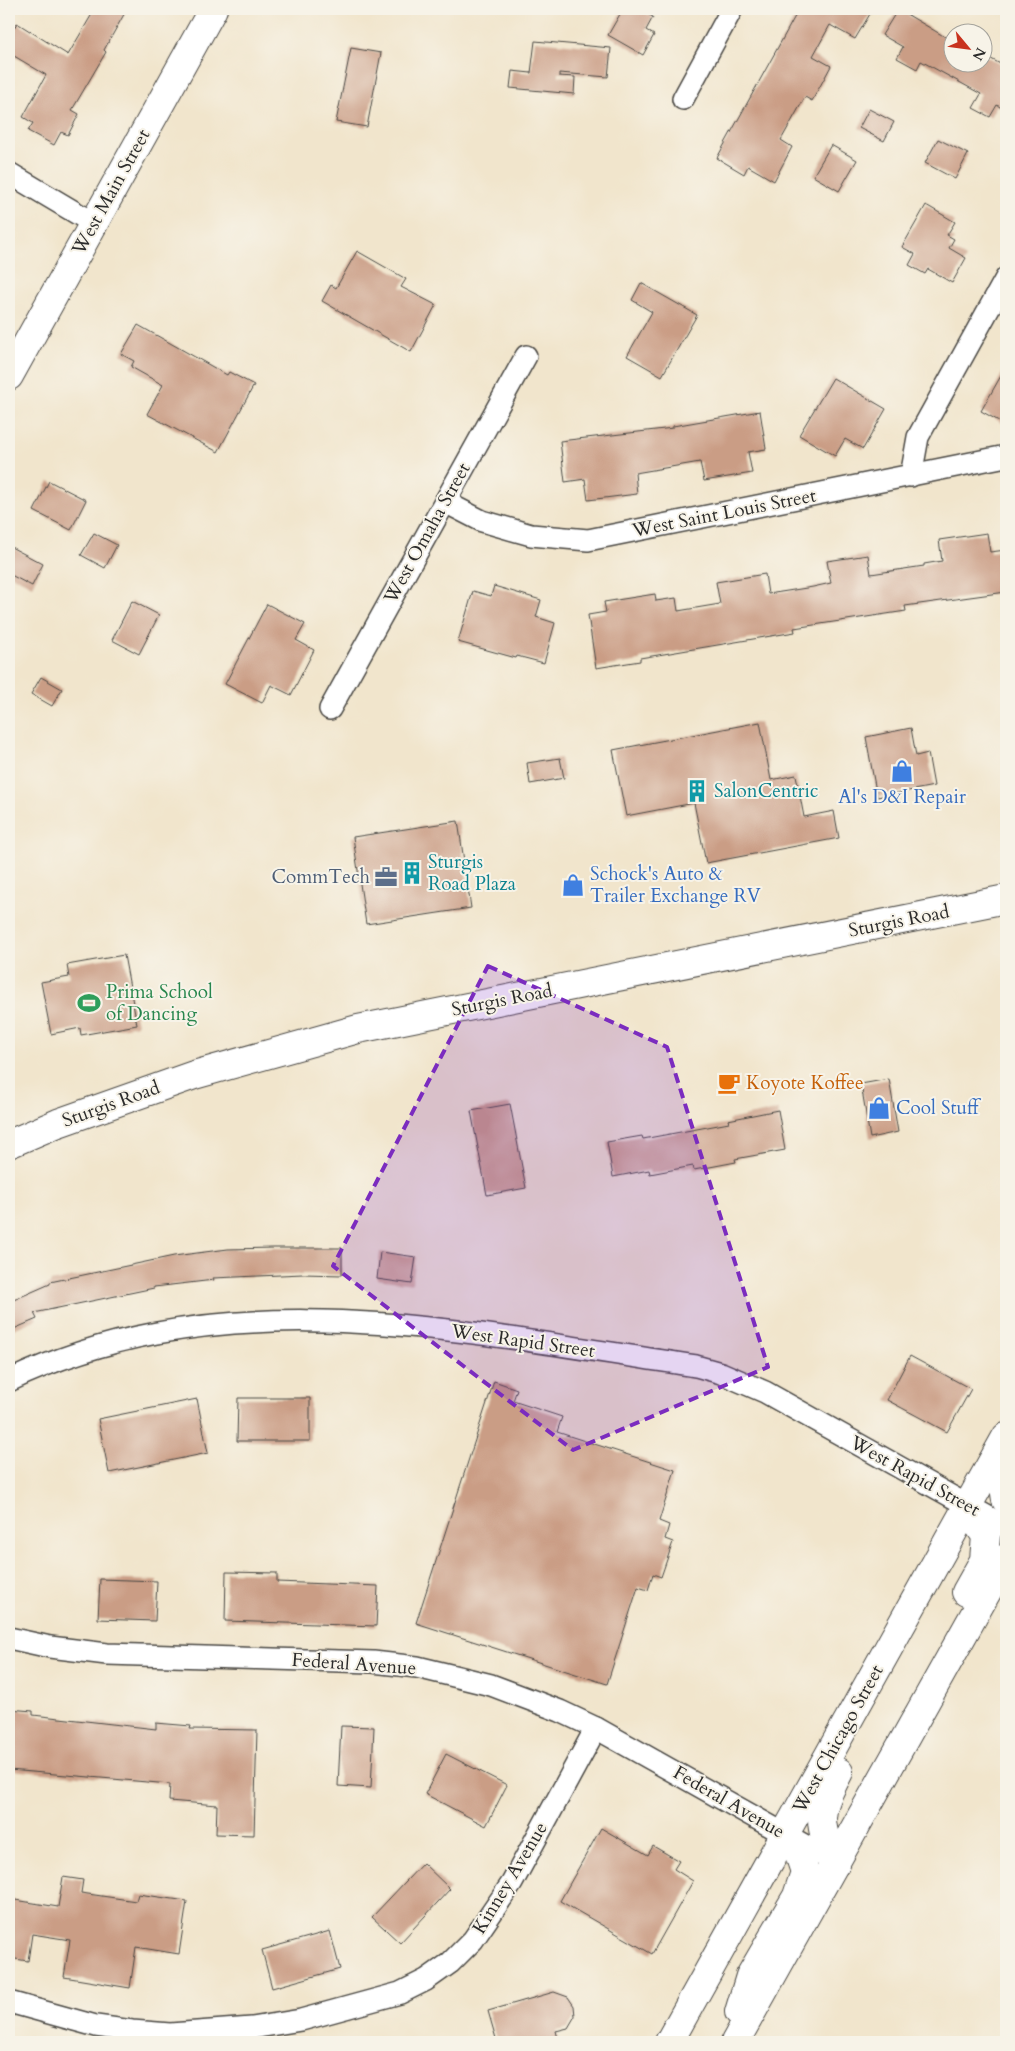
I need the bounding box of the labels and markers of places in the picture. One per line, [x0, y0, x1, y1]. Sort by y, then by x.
shop icon: Al's D&I Repair [889, 758, 915, 784]
building icon: SalonCentric [684, 778, 710, 804]
place label: SalonCentric [714, 778, 819, 804]
place label: Al's D&I Repair [838, 784, 966, 810]
place label: Sturgis Road Plaza [428, 849, 516, 897]
building icon: Sturgis Road Plaza [399, 860, 425, 886]
place label: Schock's Auto & Trailer Exchange RV [590, 861, 761, 909]
place label: CommTech [271, 864, 371, 890]
office icon: CommTech [373, 864, 399, 890]
shop icon: Schock's Auto & Trailer Exchange RV [560, 872, 586, 898]
place label: Prima School of Dancing [106, 979, 213, 1027]
sports icon: Prima School of Dancing [76, 990, 102, 1016]
cafe icon: Koyote Koffee [716, 1070, 742, 1096]
place label: Koyote Koffee [746, 1070, 864, 1096]
shop icon: Cool Stuff [866, 1095, 892, 1121]
place label: Cool Stuff [896, 1095, 982, 1121]

